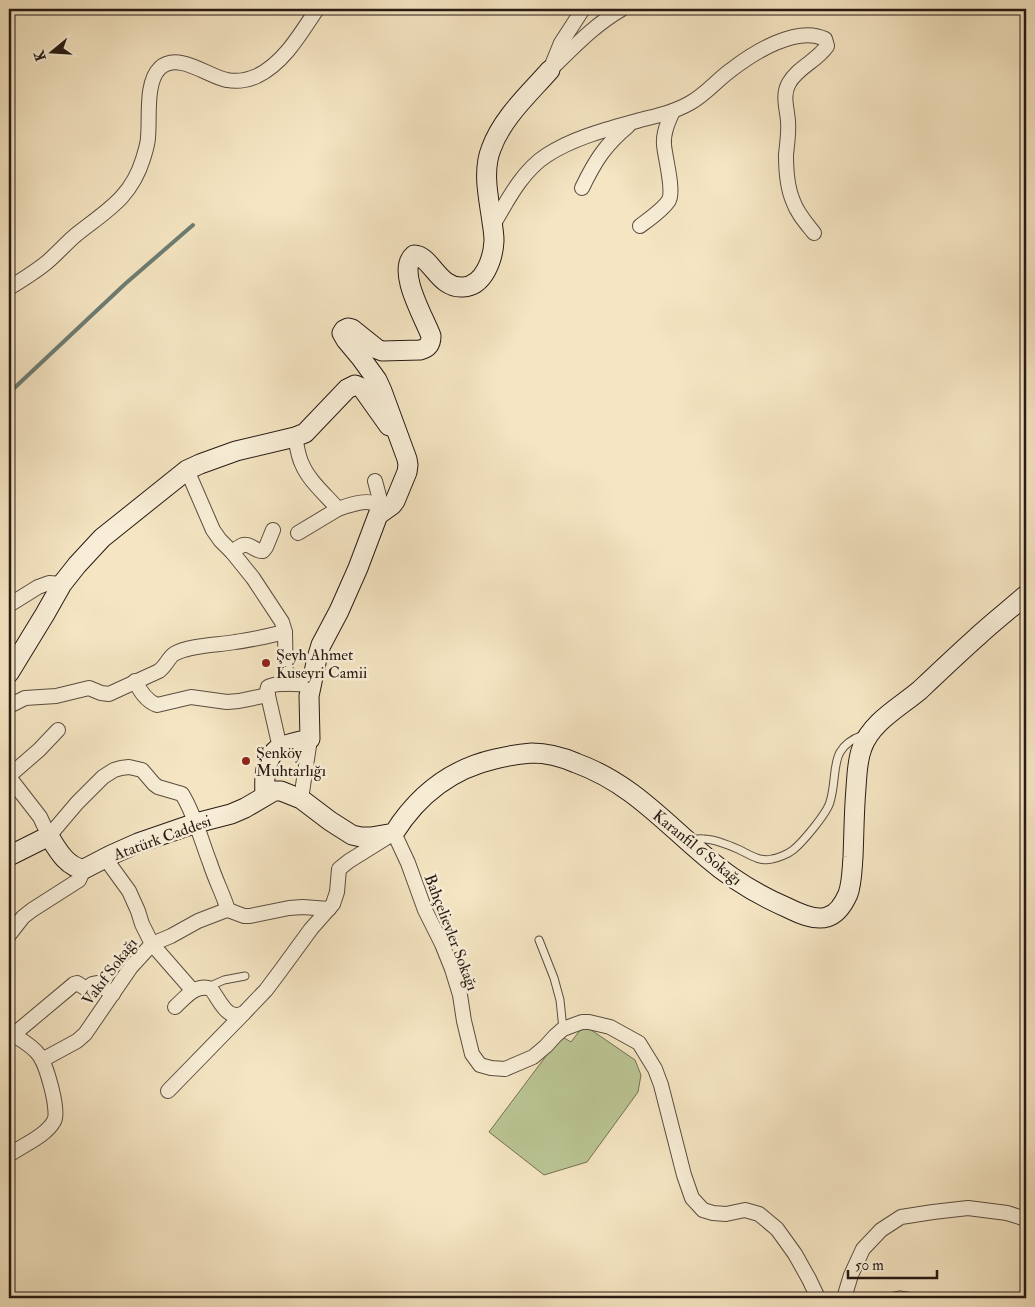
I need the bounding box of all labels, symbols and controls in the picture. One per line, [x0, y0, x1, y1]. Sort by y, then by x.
north arrow [28, 28, 78, 78]
text: K [30, 47, 50, 63]
place label: Şeyh Ahmet Kuseyri Camii [276, 645, 367, 683]
marker: Şeyh Ahmet Kuseyri Camii [260, 657, 272, 669]
place label: Şenköy Muhtarlığı [256, 743, 326, 781]
marker: Şenköy Muhtarlığı [240, 755, 252, 767]
street label: Karanfil 6 Sokağı [649, 806, 746, 890]
street label: Atatürk Caddesi [110, 811, 214, 865]
street label: Bahçelievler Sokağı [420, 871, 482, 993]
street label: Vakıf Sokağı [78, 934, 142, 1009]
scale bar [848, 1247, 936, 1279]
text: 50 m [855, 1256, 884, 1275]

